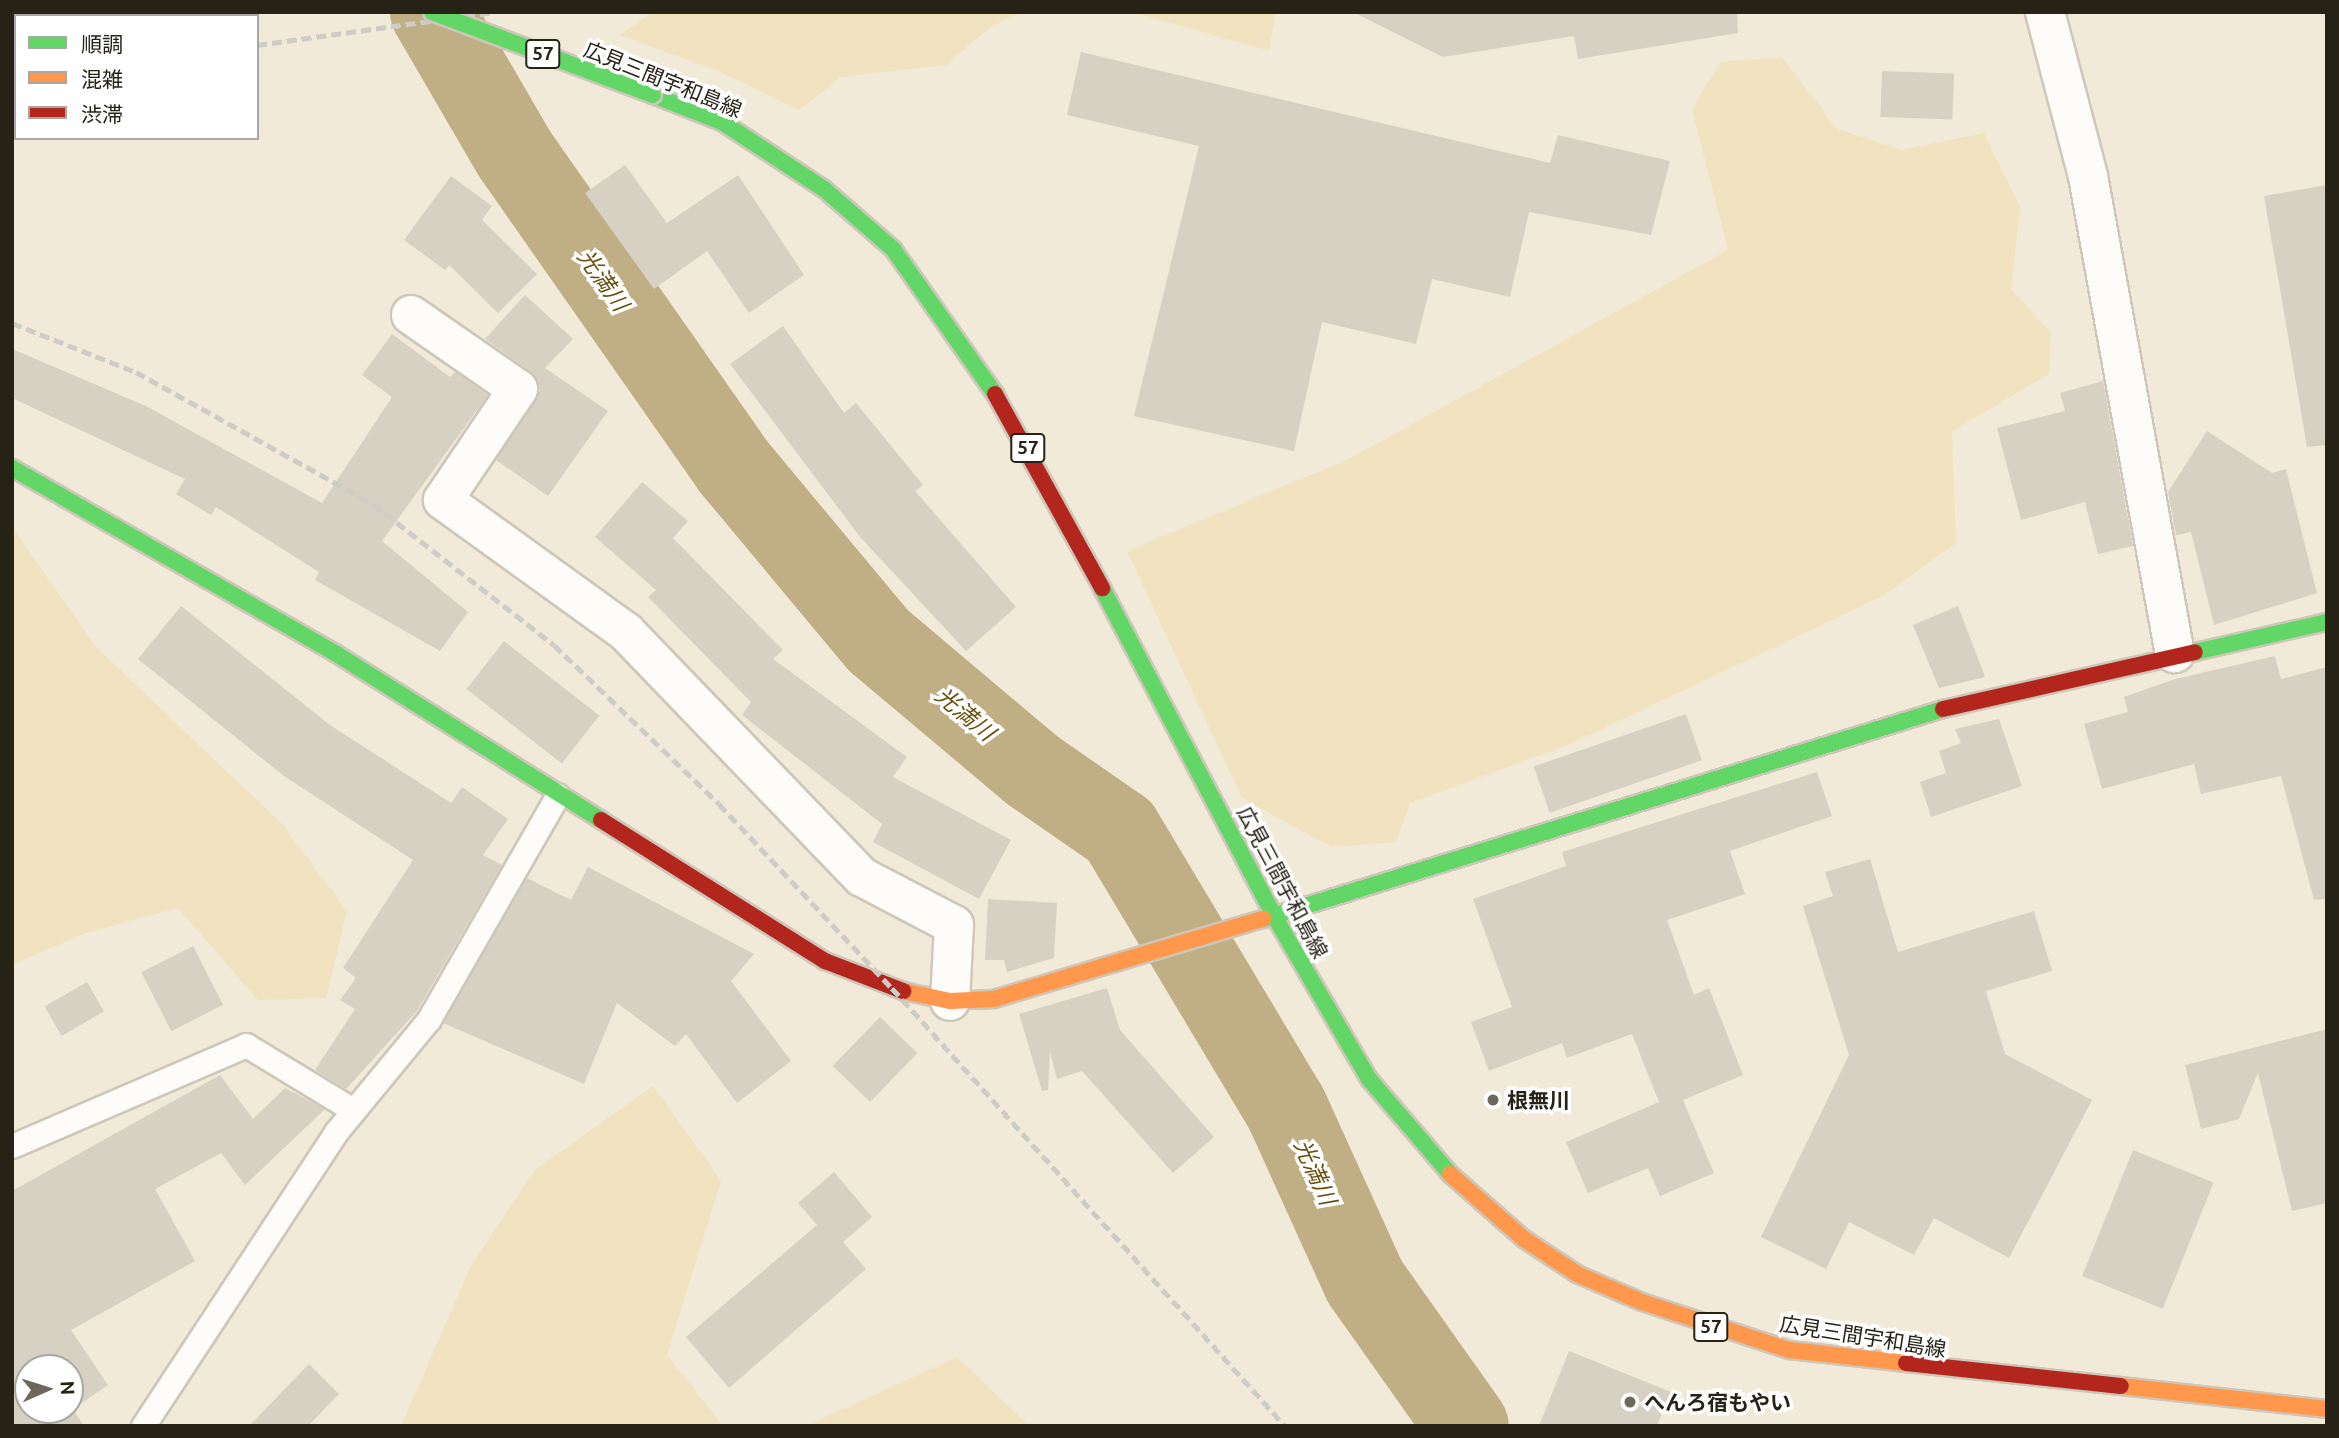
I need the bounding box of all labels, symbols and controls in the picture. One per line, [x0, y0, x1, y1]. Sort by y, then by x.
legend [14, 14, 259, 140]
text: 順調 [81, 32, 123, 56]
street label: 広見三間宇和島線 [580, 36, 746, 122]
road number: 57 [524, 38, 562, 70]
text: 混雑 [81, 67, 123, 91]
text: 渋滞 [81, 102, 123, 126]
water label: 光満川 [572, 244, 634, 316]
road number: 57 [1009, 432, 1047, 463]
water label: 光満川 [930, 681, 1000, 747]
street label: 広見三間宇和島線 [1232, 802, 1334, 962]
place label: 根無川 [1507, 1087, 1570, 1113]
marker: 根無川 [1485, 1092, 1501, 1108]
water label: 光満川 [1288, 1135, 1342, 1209]
street label: 広見三間宇和島線 [1778, 1310, 1948, 1362]
road number: 57 [1692, 1312, 1730, 1343]
north arrow [14, 1354, 84, 1424]
text: N [57, 1380, 79, 1396]
place label: へんろ宿もやい [1644, 1389, 1791, 1415]
marker: へんろ宿もやい [1622, 1394, 1638, 1410]

